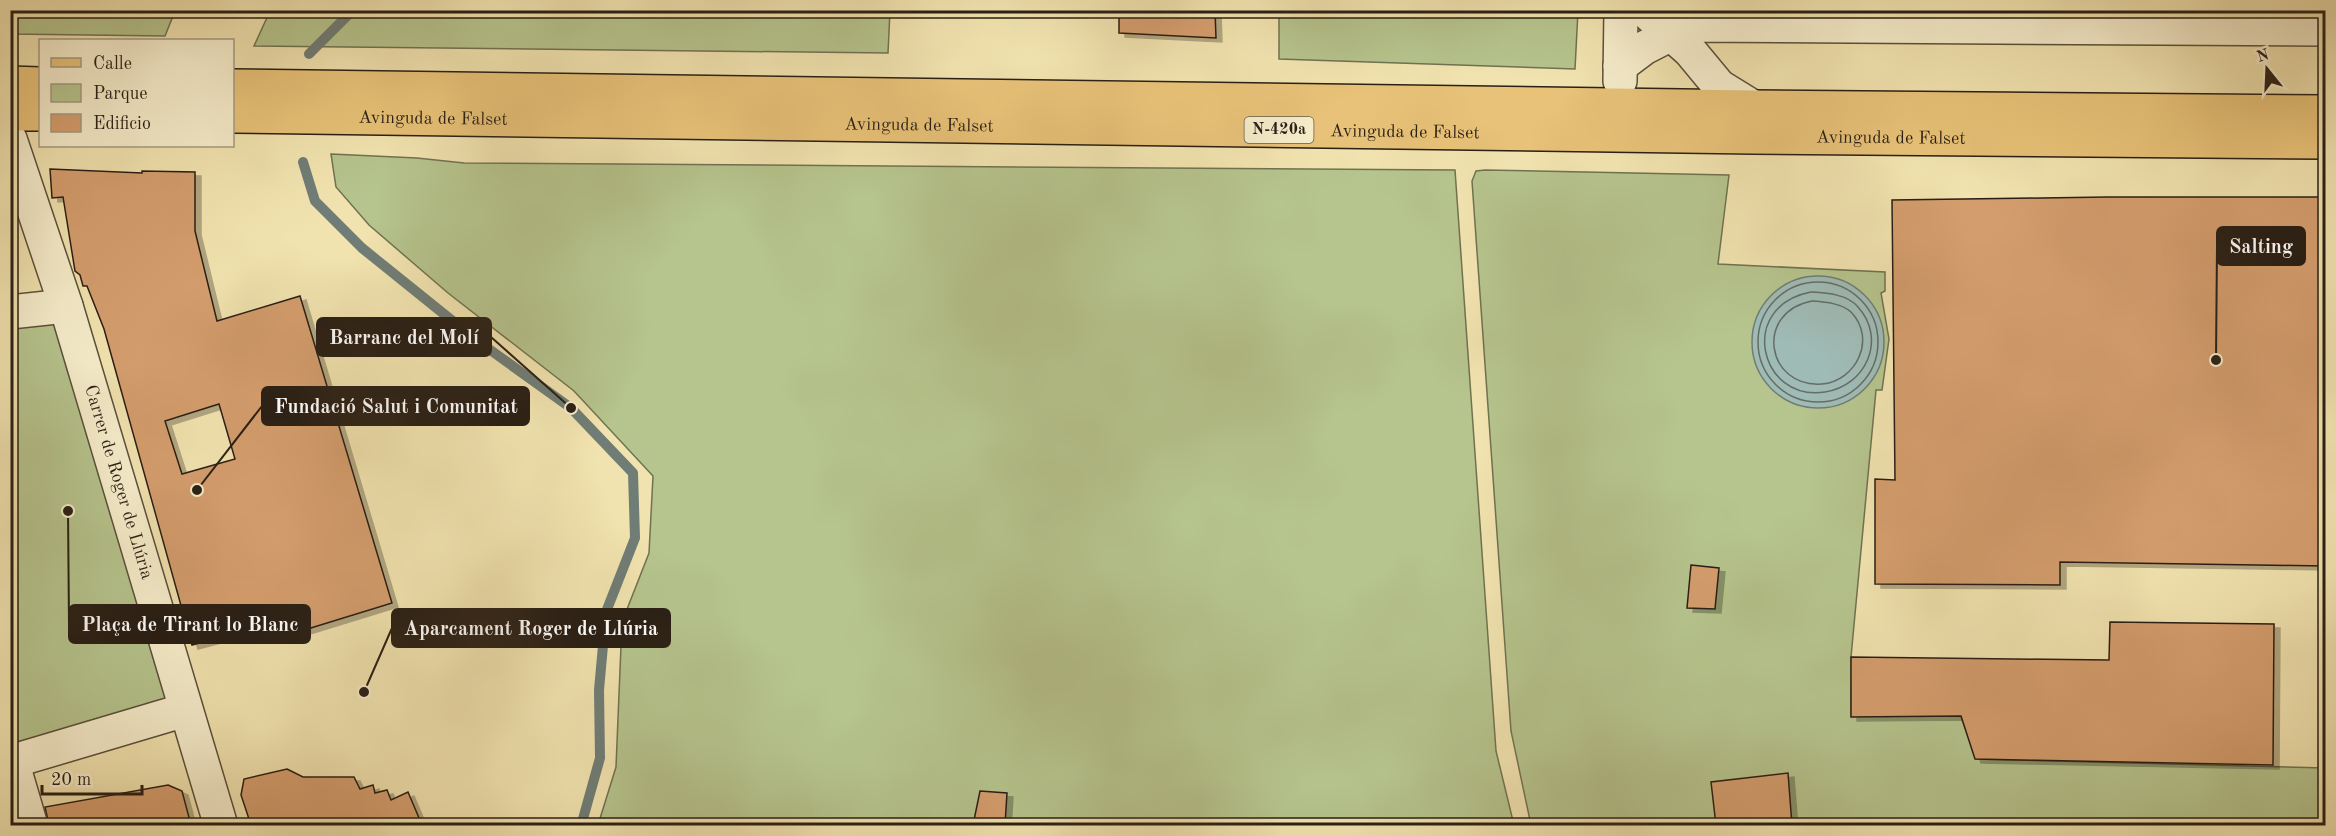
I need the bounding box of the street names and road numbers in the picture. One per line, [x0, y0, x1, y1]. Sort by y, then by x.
street label: Avinguda de Falset [358, 109, 508, 129]
street label: Avinguda de Falset [844, 115, 994, 136]
road number: N-420a [1244, 117, 1314, 143]
street label: Avinguda de Falset [1330, 122, 1480, 142]
street label: Avinguda de Falset [1816, 129, 1966, 148]
street label: Carrer de Roger de Llúria [81, 383, 156, 582]

